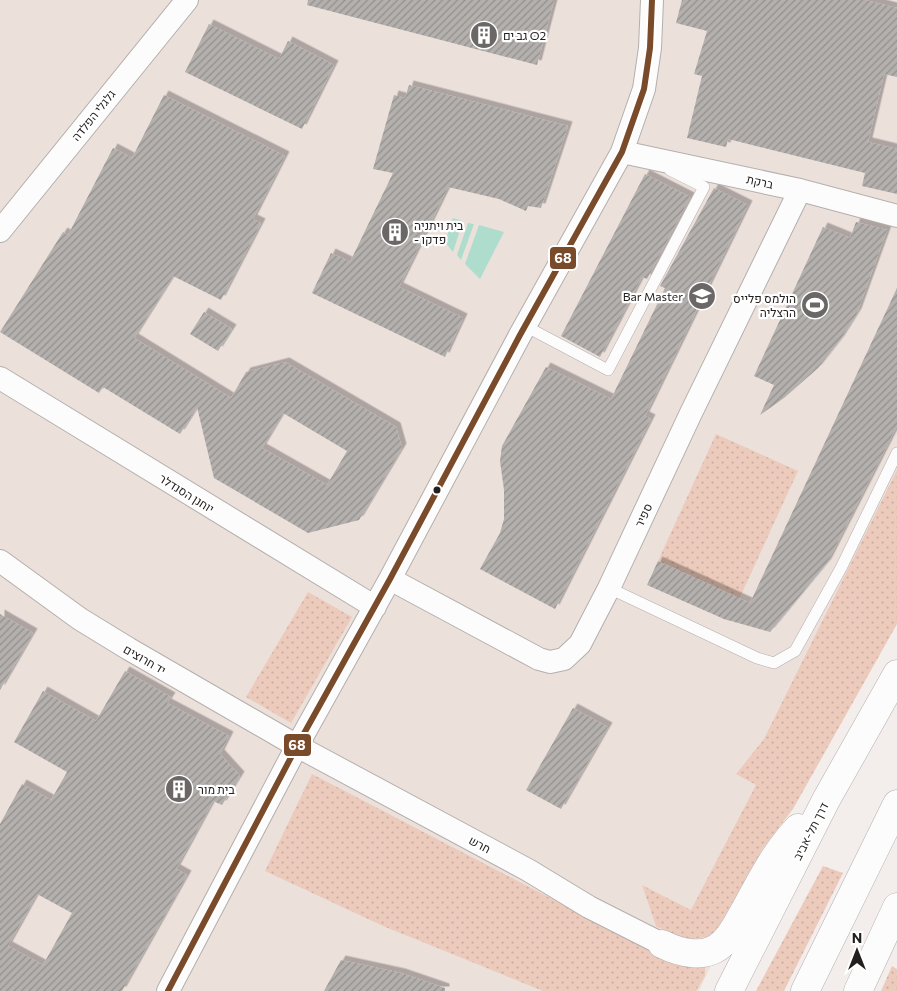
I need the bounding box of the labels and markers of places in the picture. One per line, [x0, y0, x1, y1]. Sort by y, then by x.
building icon: גב ים O2 [469, 20, 499, 50]
place label: גב ים O2 [503, 28, 547, 42]
building icon: בית ויתניה - פדקו [380, 217, 410, 247]
place label: בית ויתניה - פדקו [414, 218, 464, 246]
school or university icon: Bar Master [687, 281, 717, 311]
place label: Bar Master [623, 289, 683, 303]
sports icon: הולמס פלייס הרצליה [800, 290, 830, 320]
place label: הולמס פלייס הרצליה [733, 291, 796, 319]
unlabelled marker [432, 485, 442, 495]
building icon: בית מור [164, 774, 194, 804]
place label: בית מור [198, 782, 235, 796]

